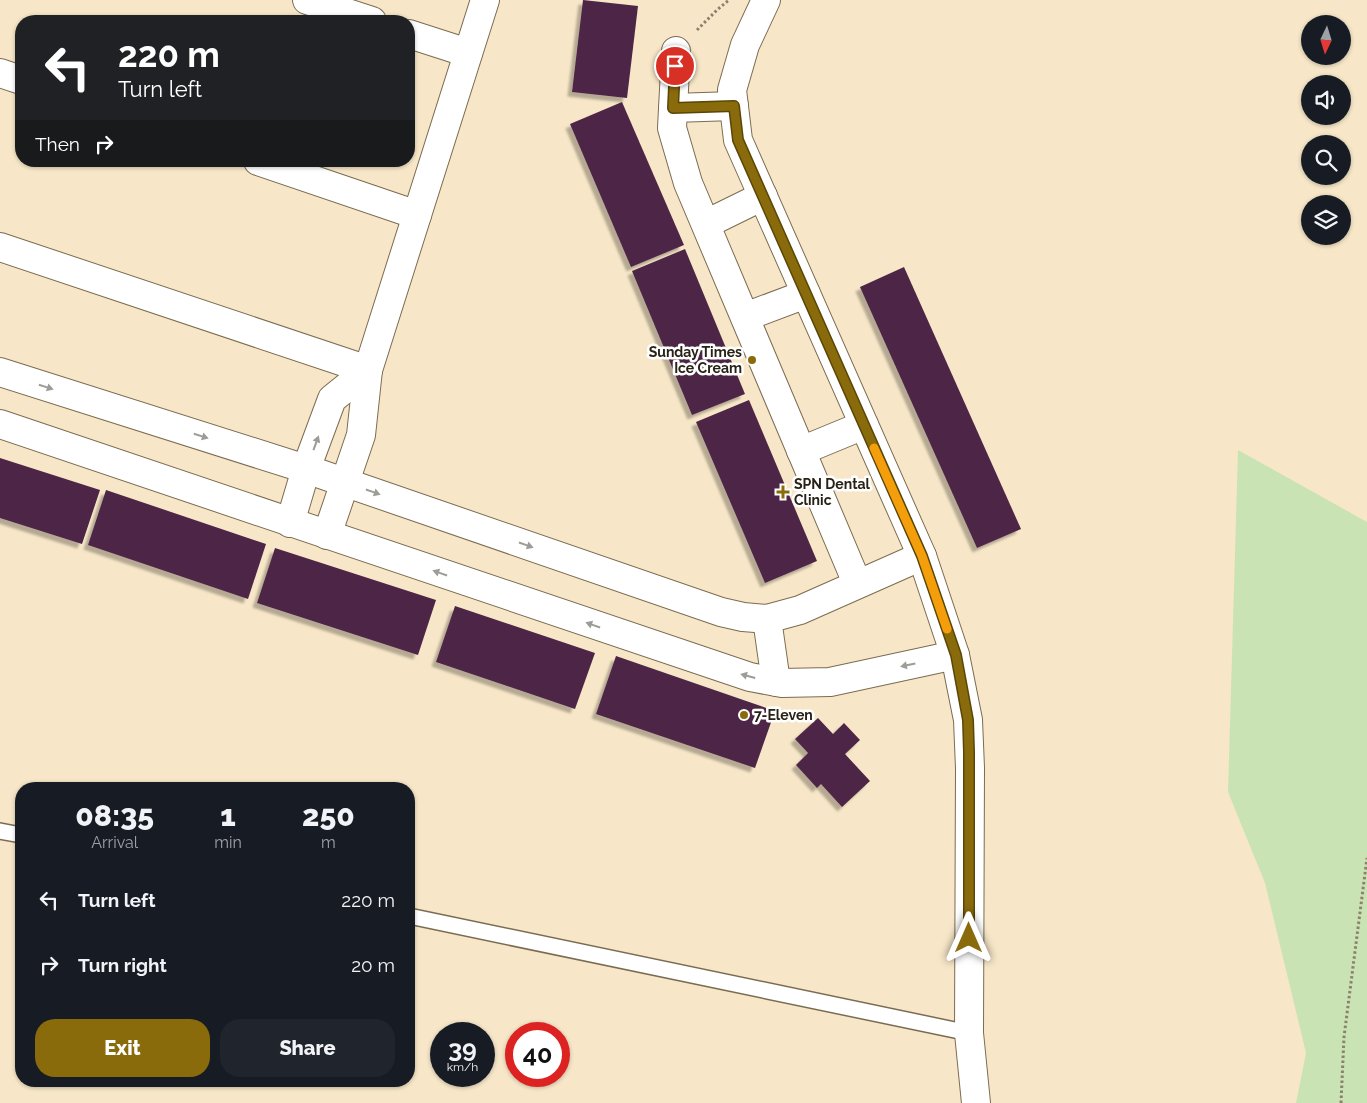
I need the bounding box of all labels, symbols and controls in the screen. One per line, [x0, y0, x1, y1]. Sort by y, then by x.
north arrow [1301, 15, 1351, 65]
map controls [1301, 15, 1351, 245]
text: 220 m [118, 34, 220, 75]
icon: left [35, 35, 100, 100]
pin [654, 45, 696, 87]
icon: arrive [661, 52, 689, 80]
button: sound [1301, 75, 1351, 125]
text: Turn left [118, 76, 202, 102]
icon: right [90, 130, 118, 158]
text: Then [35, 133, 80, 155]
button: search [1301, 135, 1351, 185]
button: layers [1301, 195, 1351, 245]
place label: Sunday Times Ice Cream [649, 344, 742, 376]
marker: Sunday Times Ice Cream [746, 354, 758, 366]
one-way arrow [39, 384, 54, 391]
one-way arrow [194, 433, 209, 440]
one-way arrow [312, 435, 320, 450]
place label: SPN Dental Clinic [794, 476, 871, 508]
marker: SPN Dental Clinic [776, 485, 790, 499]
one-way arrow [365, 489, 380, 496]
one-way arrow [519, 541, 534, 549]
one-way arrow [432, 569, 447, 576]
one-way arrow [586, 621, 601, 629]
one-way arrow [899, 662, 915, 670]
one-way arrow [740, 672, 755, 680]
place label: 7-Eleven [754, 707, 813, 723]
marker: 7-Eleven [738, 709, 750, 721]
text: 08:35 [75, 798, 154, 833]
text: 1 [220, 798, 236, 833]
text: 250 [302, 798, 355, 833]
text: Arrival [91, 833, 138, 852]
text: min [214, 833, 242, 852]
text: m [321, 833, 336, 852]
icon: left [35, 886, 63, 914]
text: Turn left [78, 889, 155, 911]
text: 220 m [341, 889, 395, 911]
position arrow [942, 911, 994, 963]
icon: right [35, 951, 63, 979]
text: Turn right [78, 954, 167, 976]
text: 20 m [351, 954, 395, 976]
button: Exit [35, 1019, 210, 1077]
button: Share [220, 1019, 395, 1077]
speed limit sign: 40 [505, 1022, 570, 1087]
text: 39 [448, 1033, 477, 1063]
text: km/h [447, 1060, 478, 1074]

